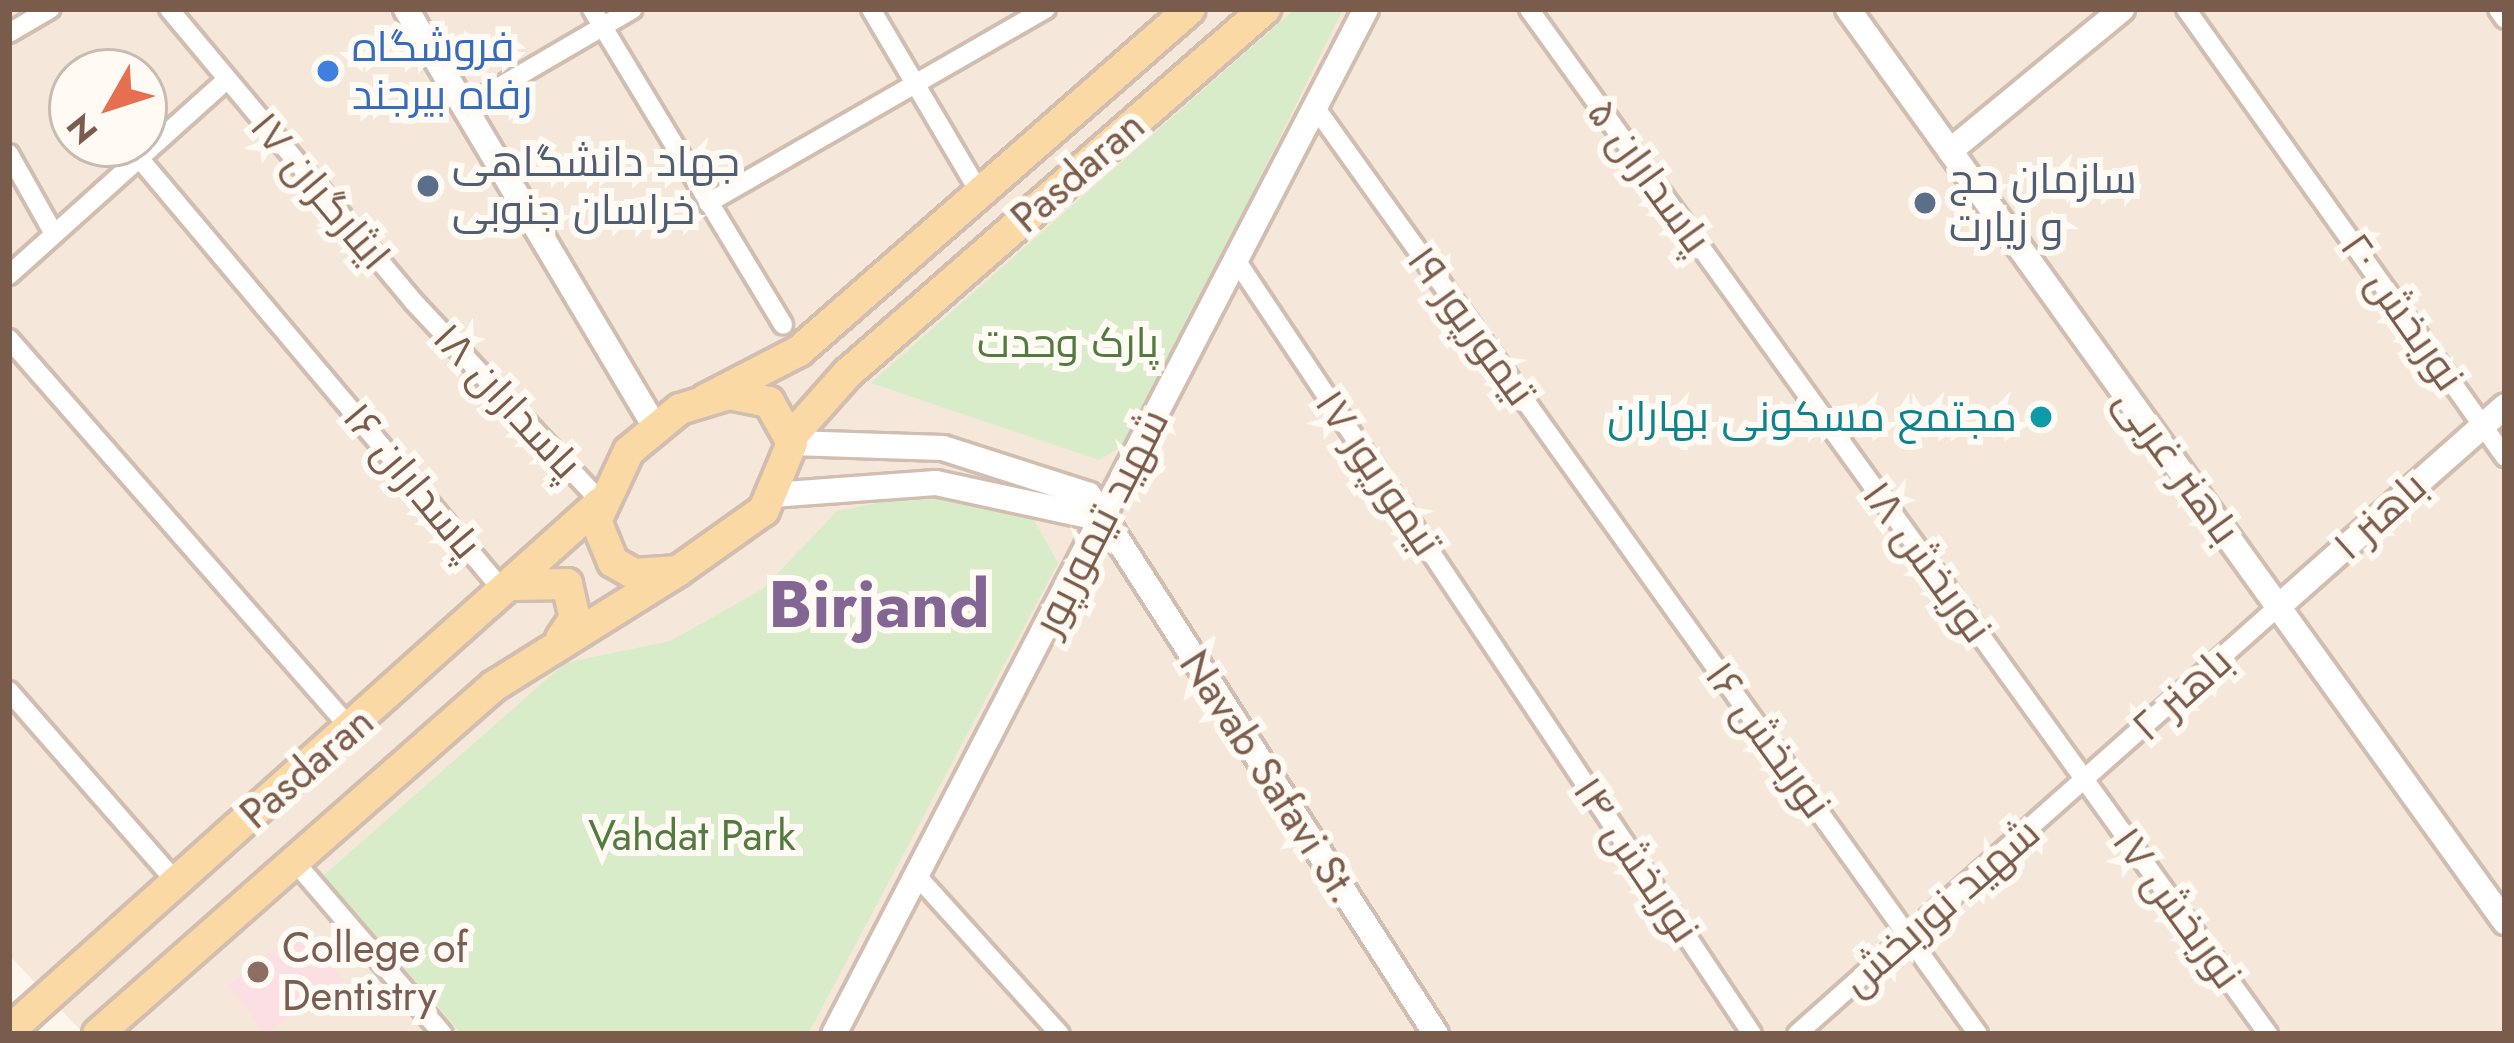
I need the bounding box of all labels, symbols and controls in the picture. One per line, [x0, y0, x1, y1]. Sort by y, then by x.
place label: فروشگاه رفاه بیرجند [352, 22, 532, 120]
north arrow [48, 48, 168, 168]
marker: فروشگاه رفاه بیرجند [315, 58, 341, 84]
street label: پاسداران ۵ [1576, 89, 1722, 263]
street label: Pasdaran [1001, 101, 1155, 243]
street label: ایثارگران ۱۷ [240, 102, 400, 280]
text: N [55, 104, 108, 154]
place label: جهاد دانشگاهی خراسان جنوبی [452, 137, 740, 236]
place label: سازمان حج و زیارت [1949, 154, 2137, 252]
marker: جهاد دانشگاهی خراسان جنوبی [415, 173, 441, 199]
marker: سازمان حج و زیارت [1912, 190, 1938, 216]
street label: نوربخش ۲۰ [2330, 224, 2474, 400]
street label: تیمورپور ۱۹ [1396, 237, 1546, 415]
street label: پاسداران ۱۸ [422, 313, 592, 489]
park label: پارک وحدت [977, 318, 1159, 368]
street label: باهنر غربی [2104, 378, 2250, 554]
street label: تیمورپور ۱۷ [1304, 381, 1452, 565]
place label: مجتمع مسکونی بهاران [1607, 392, 2017, 442]
street label: پاسداران ۱۶ [332, 393, 492, 569]
street label: شهید تیمورپور [1022, 401, 1180, 643]
marker: مجتمع مسکونی بهاران [2028, 404, 2054, 430]
street label: باهنر ۱ [2323, 461, 2437, 571]
street label: نوربخش ۱۸ [1852, 471, 2002, 653]
district label: Birjand [768, 565, 990, 645]
street label: باهنر ۲ [2122, 636, 2242, 752]
street label: Navab Safavi St. [1169, 641, 1369, 913]
street label: نوربخش ۱۶ [1694, 652, 1842, 828]
street label: Pasdaran [230, 697, 384, 839]
street label: نوربخش ۱۴ [1562, 768, 1710, 952]
street label: شهید نوربخش [1832, 808, 2050, 1006]
park label: Vahdat Park [588, 811, 796, 861]
street label: نوربخش ۱۷ [2102, 817, 2252, 999]
place label: College of Dentistry [282, 923, 468, 1022]
marker: College of Dentistry [245, 959, 271, 985]

